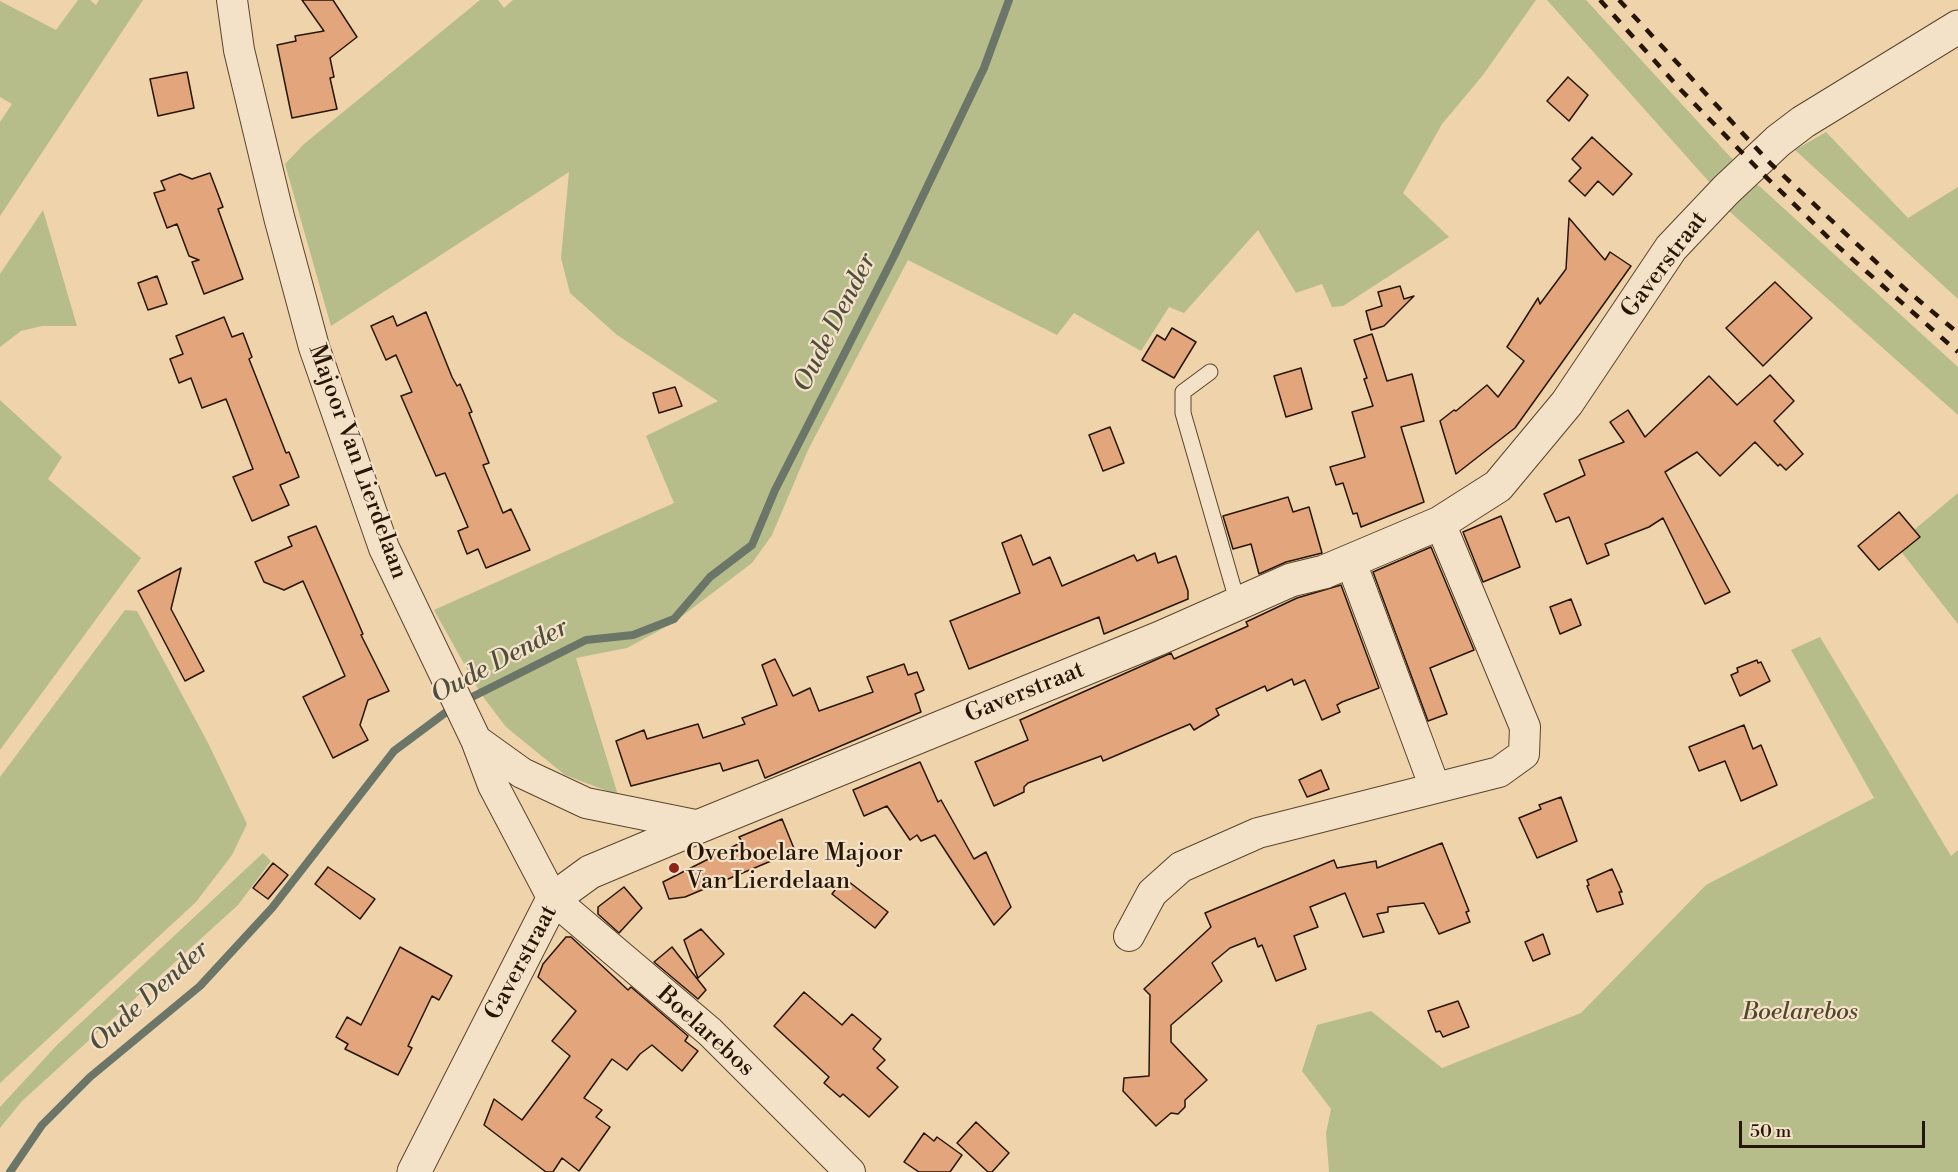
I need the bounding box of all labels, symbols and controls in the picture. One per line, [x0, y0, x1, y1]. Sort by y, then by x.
street label: Gaverstraat [1616, 206, 1714, 324]
water label: Oude Dender [788, 249, 884, 397]
street label: Majoor Van Lierdelaan [301, 341, 413, 583]
water label: Oude Dender [426, 613, 574, 711]
street label: Gaverstraat [961, 656, 1089, 730]
place label: Overboelare Majoor Van Lierdelaan [686, 840, 903, 896]
marker: Overboelare Majoor Van Lierdelaan [667, 861, 681, 875]
street label: Gaverstraat [480, 901, 564, 1025]
water label: Oude Dender [83, 935, 217, 1059]
street label: Boelarebos [650, 981, 760, 1083]
park label: Boelarebos [1742, 999, 1858, 1027]
scale bar [1742, 1109, 1928, 1147]
text: 50 m [1750, 1120, 1791, 1143]

